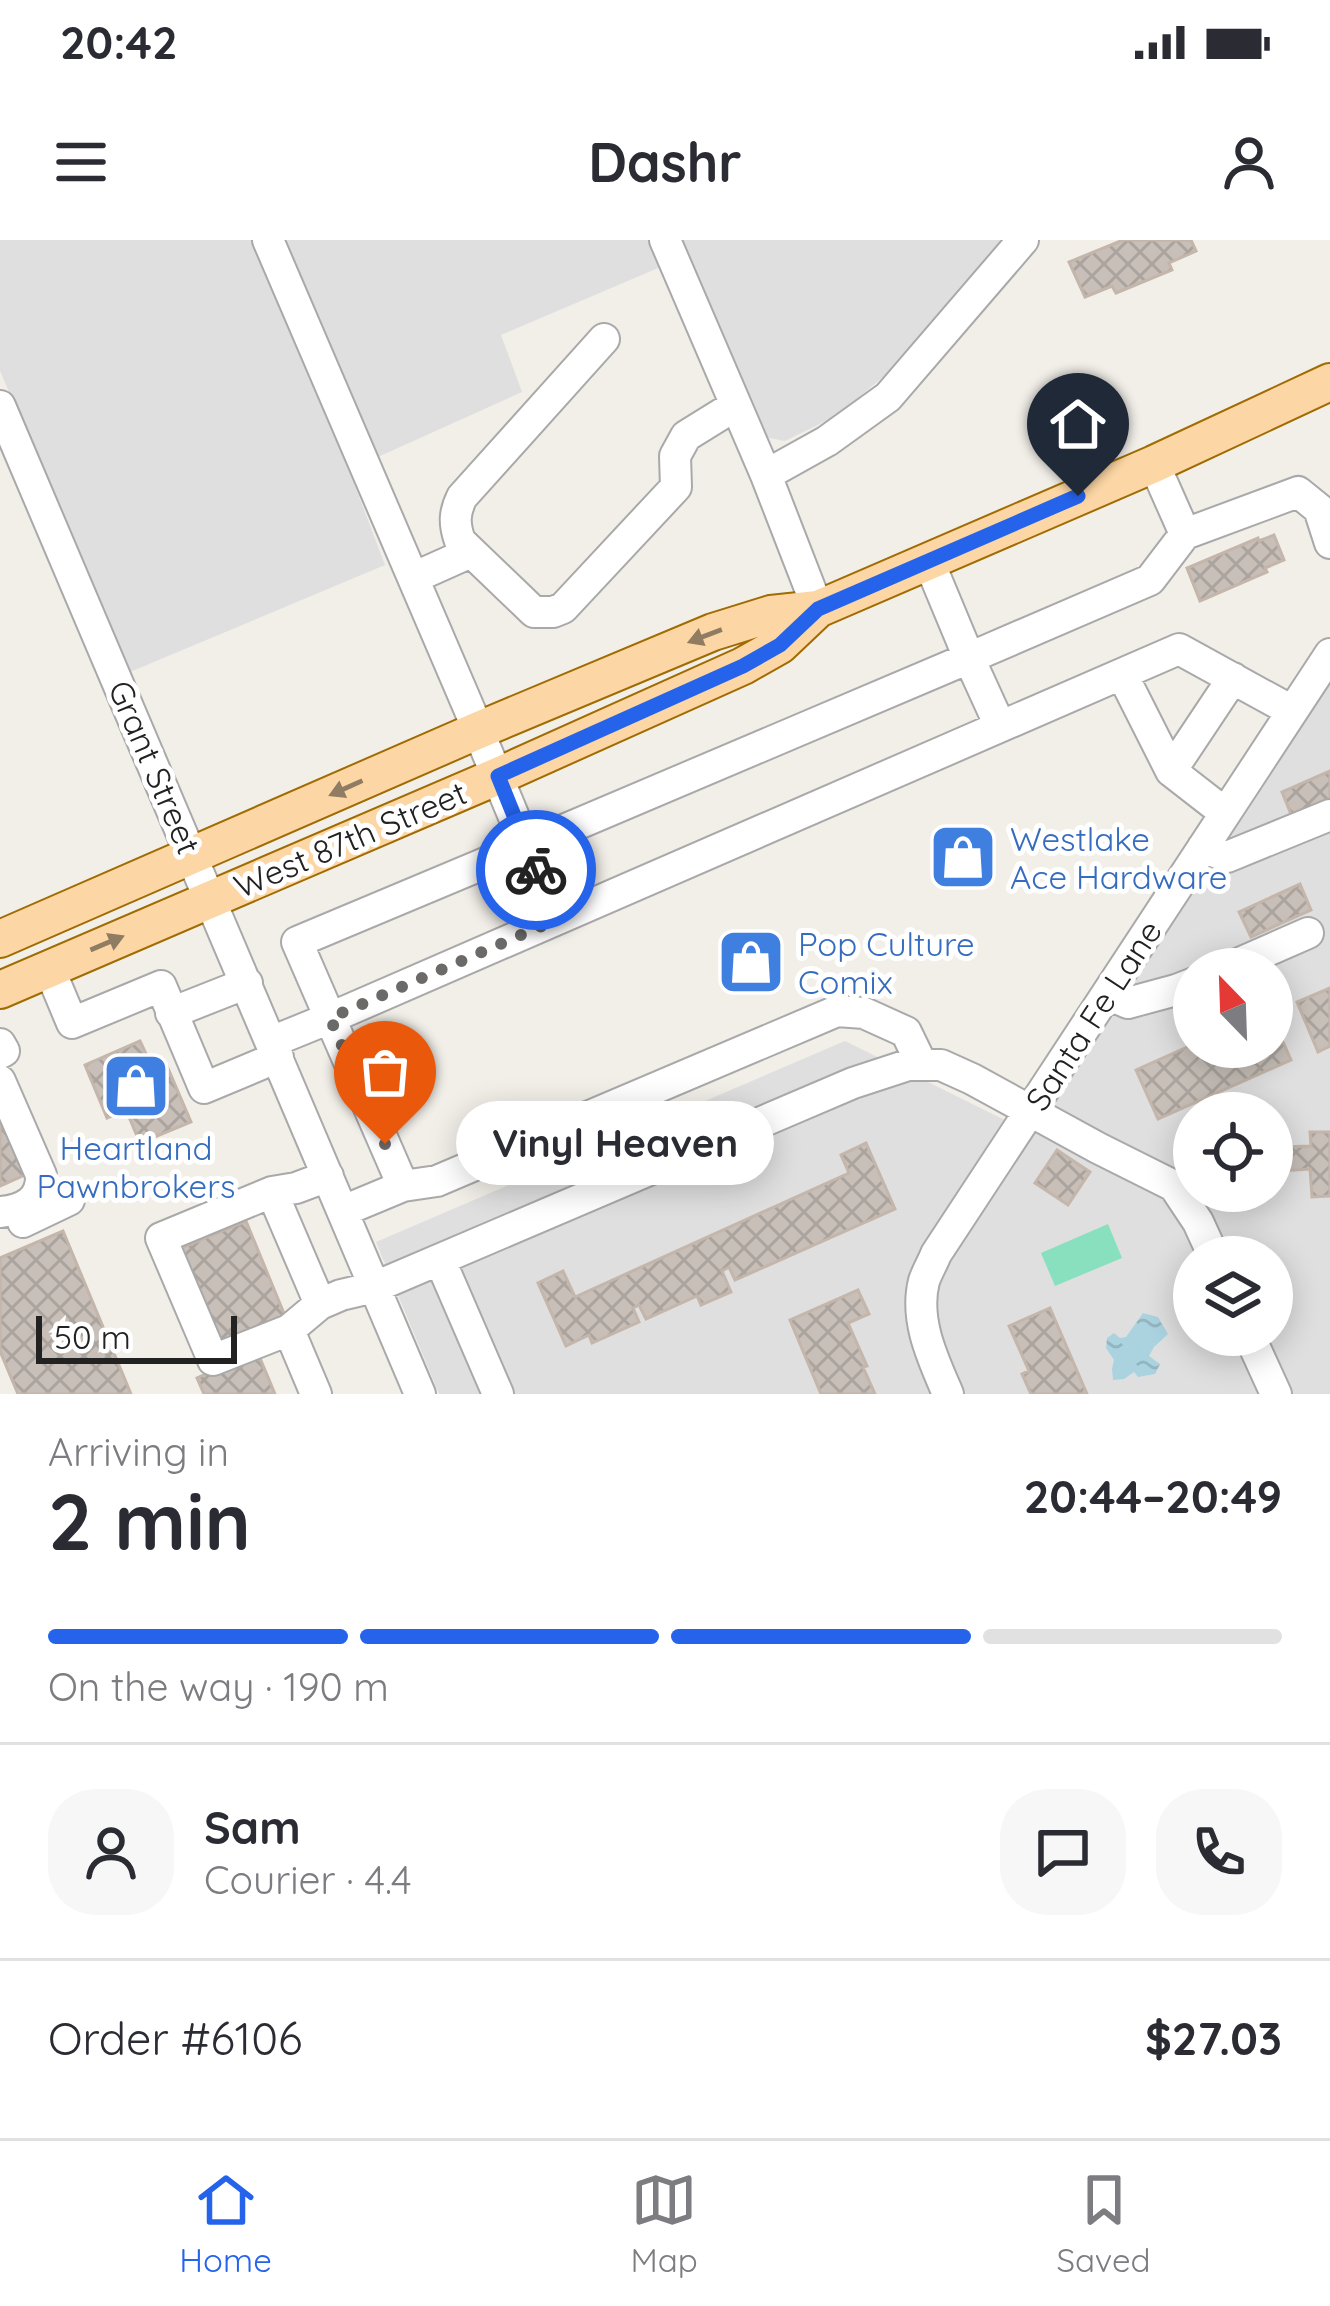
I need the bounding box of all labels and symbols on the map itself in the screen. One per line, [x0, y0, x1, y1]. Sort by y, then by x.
pin [1027, 373, 1129, 496]
one-way arrow [687, 627, 723, 646]
street label: Grant Street [100, 674, 210, 860]
street label: West 87th Street [228, 772, 472, 906]
one-way arrow [329, 779, 364, 799]
courier [476, 810, 596, 930]
place label: Westlake Ace Hardware [1010, 818, 1227, 897]
shop icon: Westlake Ace Hardware [928, 822, 998, 892]
street label: Santa Fe Lane [1016, 912, 1170, 1118]
place label: Pop Culture Comix [798, 923, 975, 1002]
shop icon: Pop Culture Comix [716, 927, 786, 997]
one-way arrow [90, 933, 125, 953]
north arrow [1173, 948, 1293, 1068]
pin [334, 1021, 436, 1144]
shop icon: Heartland Pawnbrokers [101, 1051, 171, 1121]
callout: Vinyl Heaven [457, 1102, 775, 1186]
place label: Heartland Pawnbrokers [37, 1127, 235, 1206]
scale bar [36, 1310, 237, 1363]

